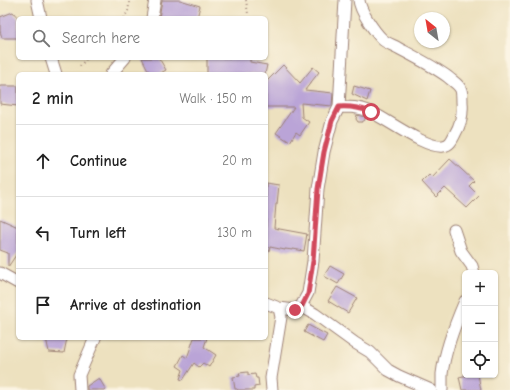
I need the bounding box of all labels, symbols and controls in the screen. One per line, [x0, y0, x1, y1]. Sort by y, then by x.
north arrow [414, 12, 450, 48]
search box [16, 16, 268, 60]
icon: search [30, 27, 52, 49]
text: Search here [62, 29, 140, 47]
text: 2 min [32, 89, 73, 108]
text: Walk · 150 m [180, 91, 252, 106]
route start [362, 103, 380, 121]
icon: ahead [32, 150, 54, 172]
text: Continue [70, 152, 127, 170]
text: 20 m [222, 153, 252, 168]
icon: left [32, 222, 54, 244]
text: Turn left [70, 224, 126, 242]
text: 130 m [217, 225, 252, 240]
map controls [462, 270, 498, 378]
button: + [462, 270, 498, 306]
icon: arrive [32, 294, 54, 316]
text: Arrive at destination [70, 296, 201, 314]
route end [286, 301, 304, 319]
button: − [462, 306, 498, 342]
button: locate [462, 342, 498, 378]

